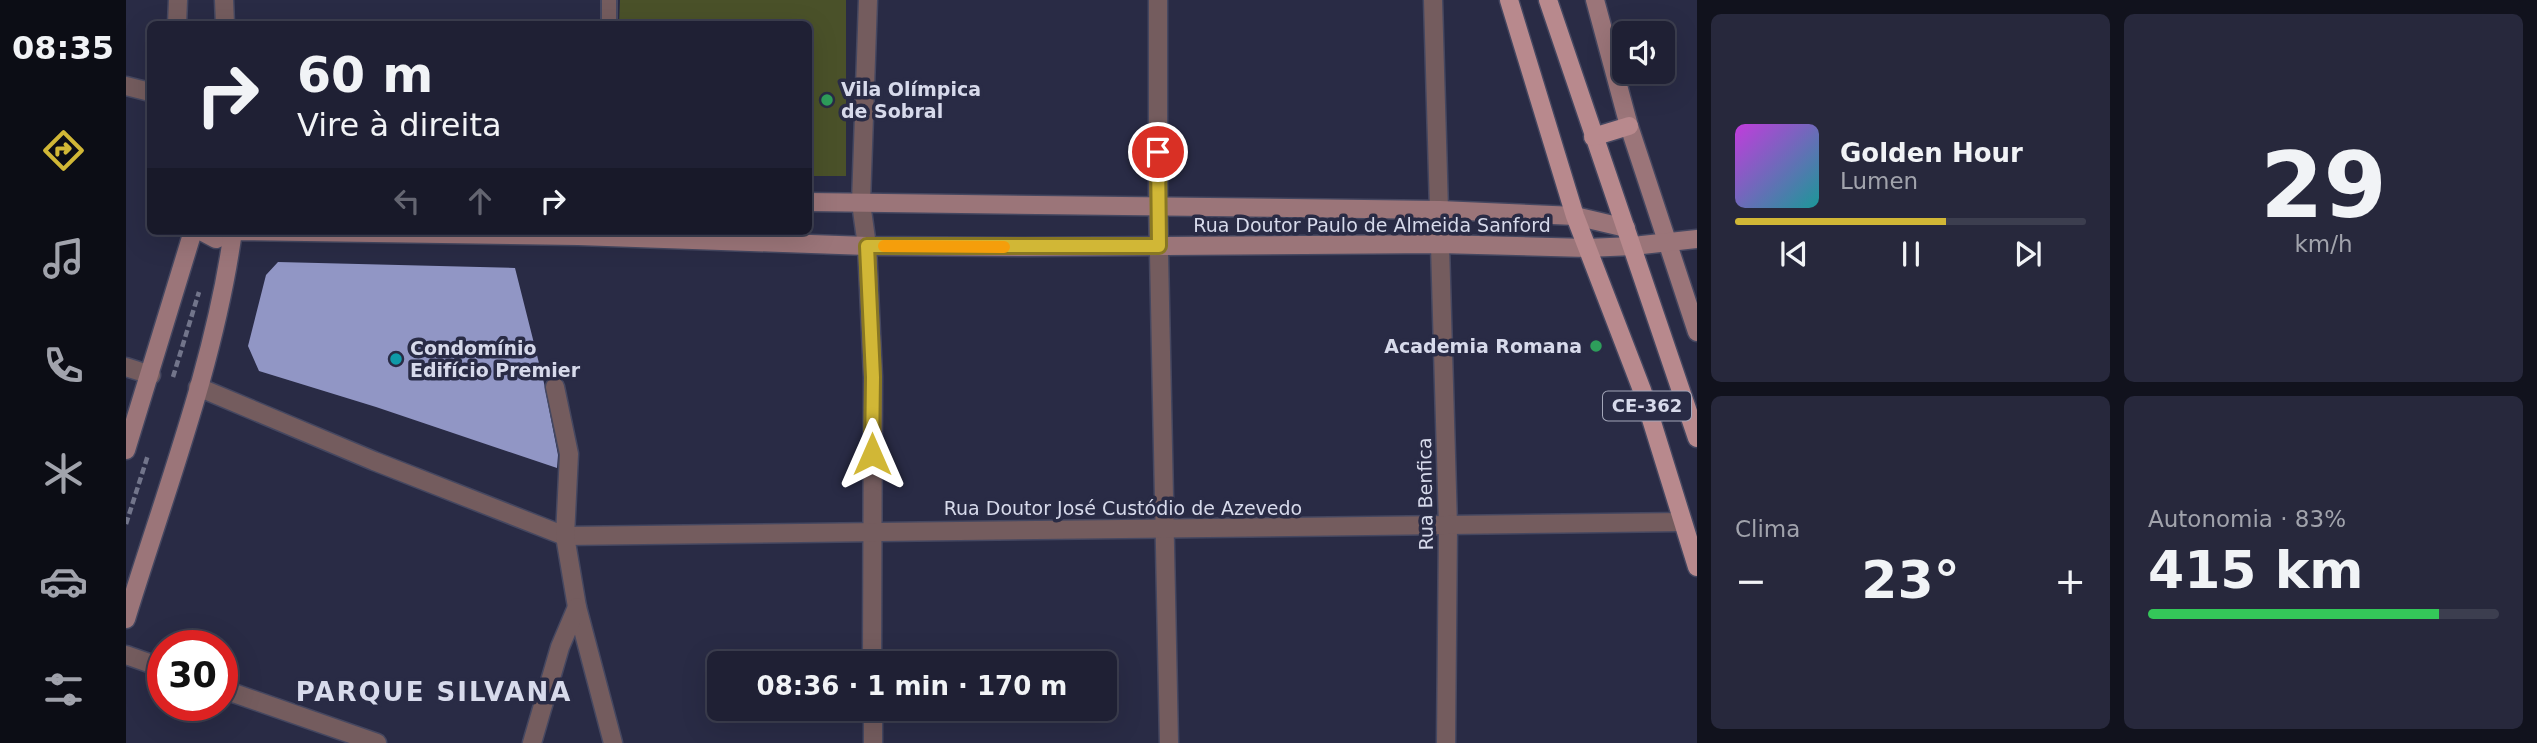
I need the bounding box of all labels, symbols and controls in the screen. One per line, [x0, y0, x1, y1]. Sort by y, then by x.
map controls [1612, 21, 1675, 84]
button: sound [1612, 21, 1675, 84]
text: 08:35 [12, 29, 114, 67]
text: 60 m [297, 47, 433, 104]
icon: right [182, 49, 273, 140]
place label: Vila Olímpica de Sobral [841, 78, 981, 122]
marker: Vila Olímpica de Sobral [819, 92, 835, 108]
text: Vire à direita [297, 106, 502, 144]
pin [1128, 122, 1188, 182]
icon: directions [39, 126, 88, 175]
icon: arrive [1139, 133, 1177, 171]
text: 29 [2260, 133, 2387, 238]
text: Golden Hour [1840, 138, 2023, 168]
text: Lumen [1840, 168, 1918, 194]
icon: left [388, 182, 426, 220]
icon: ahead [461, 182, 499, 220]
icon: right [534, 182, 572, 220]
street label: Rua Doutor Paulo de Almeida Sanford [1193, 214, 1551, 236]
text: km/h [2294, 231, 2353, 257]
icon: music [39, 234, 88, 283]
icon: previous [1775, 235, 1813, 273]
icon: pause [1892, 235, 1930, 273]
icon: next [2009, 235, 2047, 273]
place label: Academia Romana [1384, 335, 1582, 357]
place label: Condomínio Edifício Premier [410, 337, 581, 381]
marker: Academia Romana [1588, 338, 1604, 354]
icon: phone [39, 341, 88, 390]
marker: Condomínio Edifício Premier [388, 351, 404, 367]
road number: CE-362 [1603, 392, 1691, 420]
position arrow [835, 417, 909, 491]
street label: Rua Benfica [1413, 437, 1437, 551]
icon: climate [39, 449, 88, 498]
street label: Rua Doutor José Custódio de Azevedo [944, 497, 1302, 519]
text: Autonomia · 83% [2148, 506, 2346, 532]
text: Clima [1735, 516, 1800, 542]
text: 415 km [2148, 540, 2363, 600]
text: 23° [1861, 550, 1960, 610]
icon: car [39, 557, 88, 606]
text: − [1735, 559, 1767, 603]
text: + [2054, 559, 2086, 603]
speed limit sign: 30 [147, 630, 238, 721]
icon: filters [39, 665, 88, 714]
text: 08:36 · 1 min · 170 m [757, 671, 1067, 701]
district label: PARQUE SILVANA [296, 677, 572, 707]

